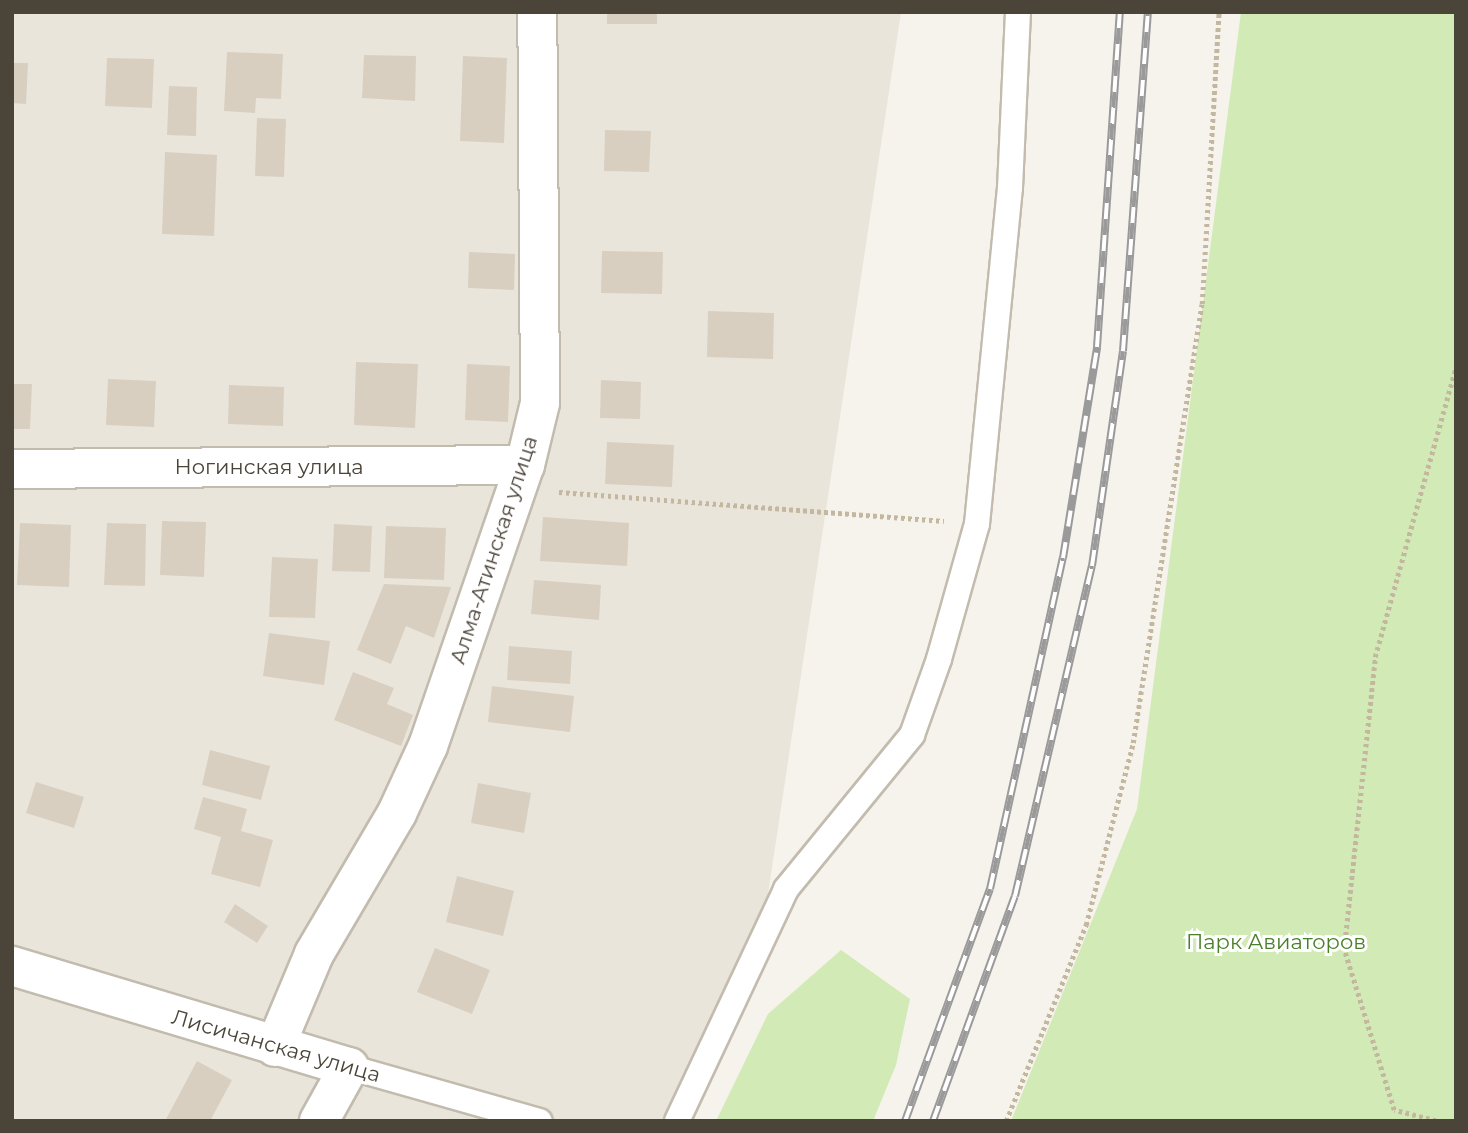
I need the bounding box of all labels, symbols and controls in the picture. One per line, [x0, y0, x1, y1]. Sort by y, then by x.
street label: Алма-Атинская улица [445, 433, 543, 667]
street label: Ногинская улица [174, 454, 364, 480]
park label: Парк Авиаторов [1186, 929, 1366, 955]
street label: Лисичанская улица [169, 1004, 383, 1088]

